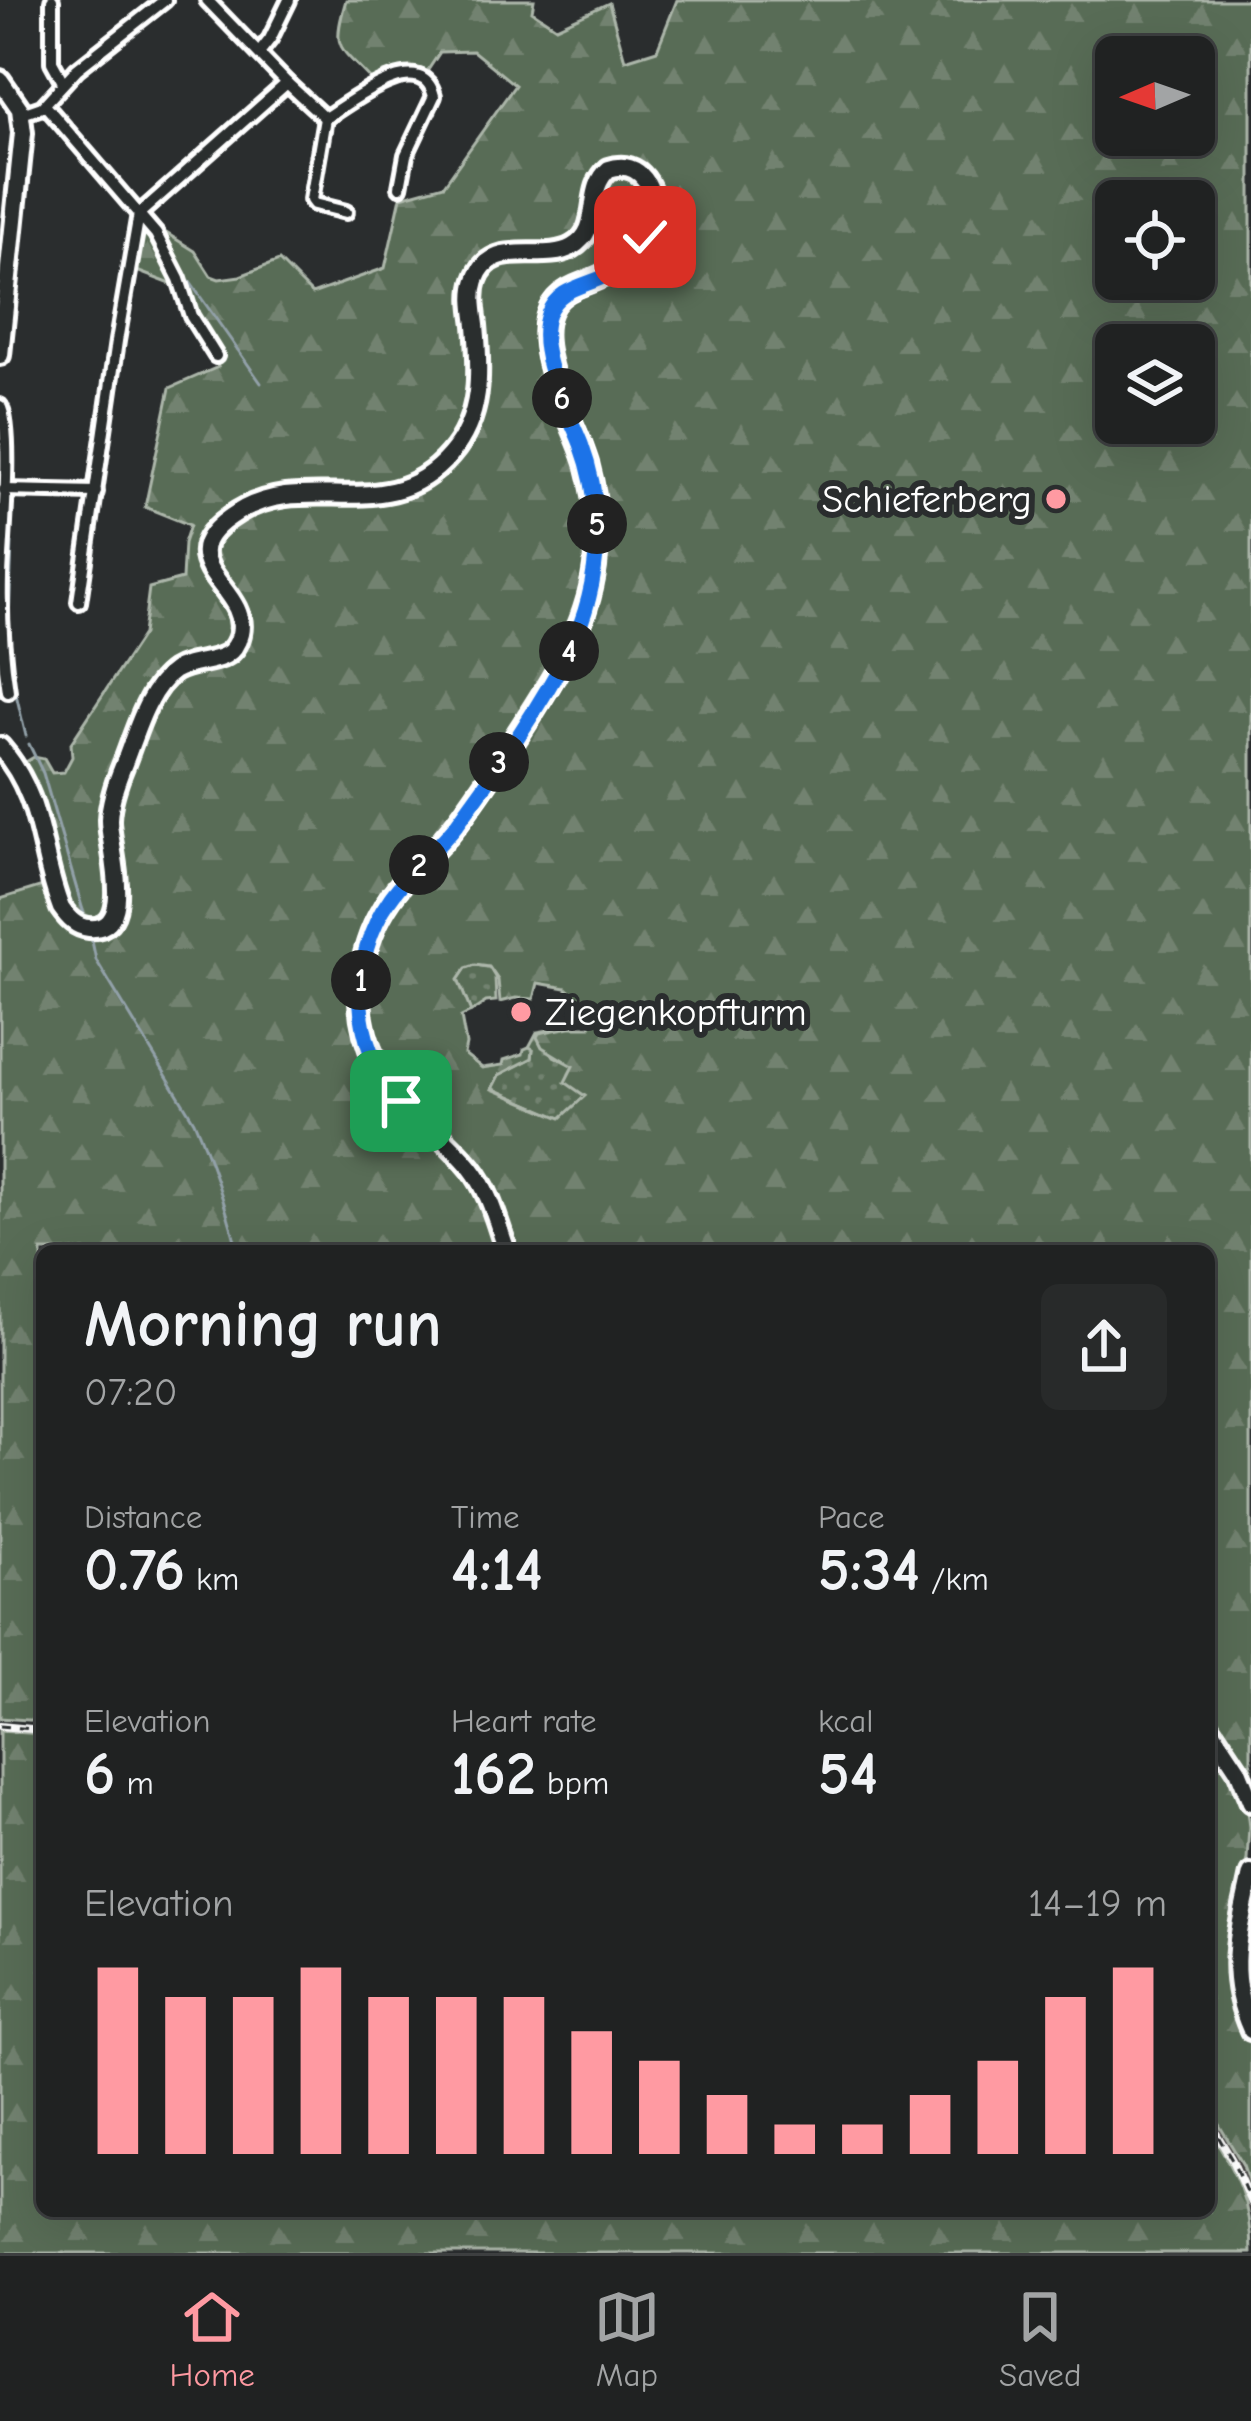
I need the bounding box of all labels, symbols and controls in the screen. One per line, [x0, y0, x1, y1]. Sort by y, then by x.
north arrow [1095, 36, 1215, 156]
map controls [1095, 36, 1215, 444]
button: locate [1095, 180, 1215, 300]
pin [594, 186, 696, 288]
icon: check [612, 204, 678, 270]
button: layers [1095, 324, 1215, 444]
pin: 6 [532, 368, 592, 428]
text: 6 [553, 379, 571, 417]
place label: Schieferberg [822, 477, 1032, 522]
marker: Schieferberg [1043, 486, 1069, 512]
pin: 5 [567, 494, 627, 554]
text: 5 [588, 505, 606, 543]
pin: 4 [539, 621, 599, 681]
text: 4 [561, 632, 577, 670]
pin: 3 [469, 732, 529, 792]
text: 3 [491, 743, 507, 781]
pin: 2 [389, 835, 449, 895]
text: 2 [411, 846, 427, 884]
pin: 1 [331, 950, 391, 1010]
text: 1 [355, 961, 367, 999]
place label: Ziegenkopfturm [545, 990, 807, 1035]
marker: Ziegenkopfturm [508, 999, 534, 1025]
pin [350, 1050, 452, 1152]
icon: arrive [368, 1068, 434, 1134]
button: share [1041, 1284, 1167, 1410]
text: Morning run [84, 1287, 442, 1363]
text: 07:20 [84, 1370, 177, 1415]
text: Distance [84, 1498, 202, 1536]
text: Time [451, 1498, 520, 1536]
text: Pace [818, 1498, 885, 1536]
text: 0.76 [84, 1536, 185, 1605]
text: 4:14 [451, 1536, 543, 1605]
text: 5:34 [818, 1536, 920, 1605]
text: km [185, 1560, 239, 1598]
text: /km [920, 1560, 989, 1598]
text: Elevation [84, 1702, 210, 1740]
text: Heart rate [451, 1702, 597, 1740]
text: kcal [818, 1702, 873, 1740]
text: 6 [84, 1740, 115, 1809]
text: 162 [451, 1740, 536, 1809]
text: 54 [818, 1740, 878, 1809]
text: m [115, 1764, 154, 1802]
text: bpm [536, 1764, 609, 1802]
text: Elevation [84, 1881, 233, 1926]
text: 14–19 m [1028, 1881, 1167, 1926]
tab: Home [170, 2284, 255, 2394]
tab: Map [594, 2284, 660, 2394]
tab: Saved [999, 2284, 1081, 2394]

